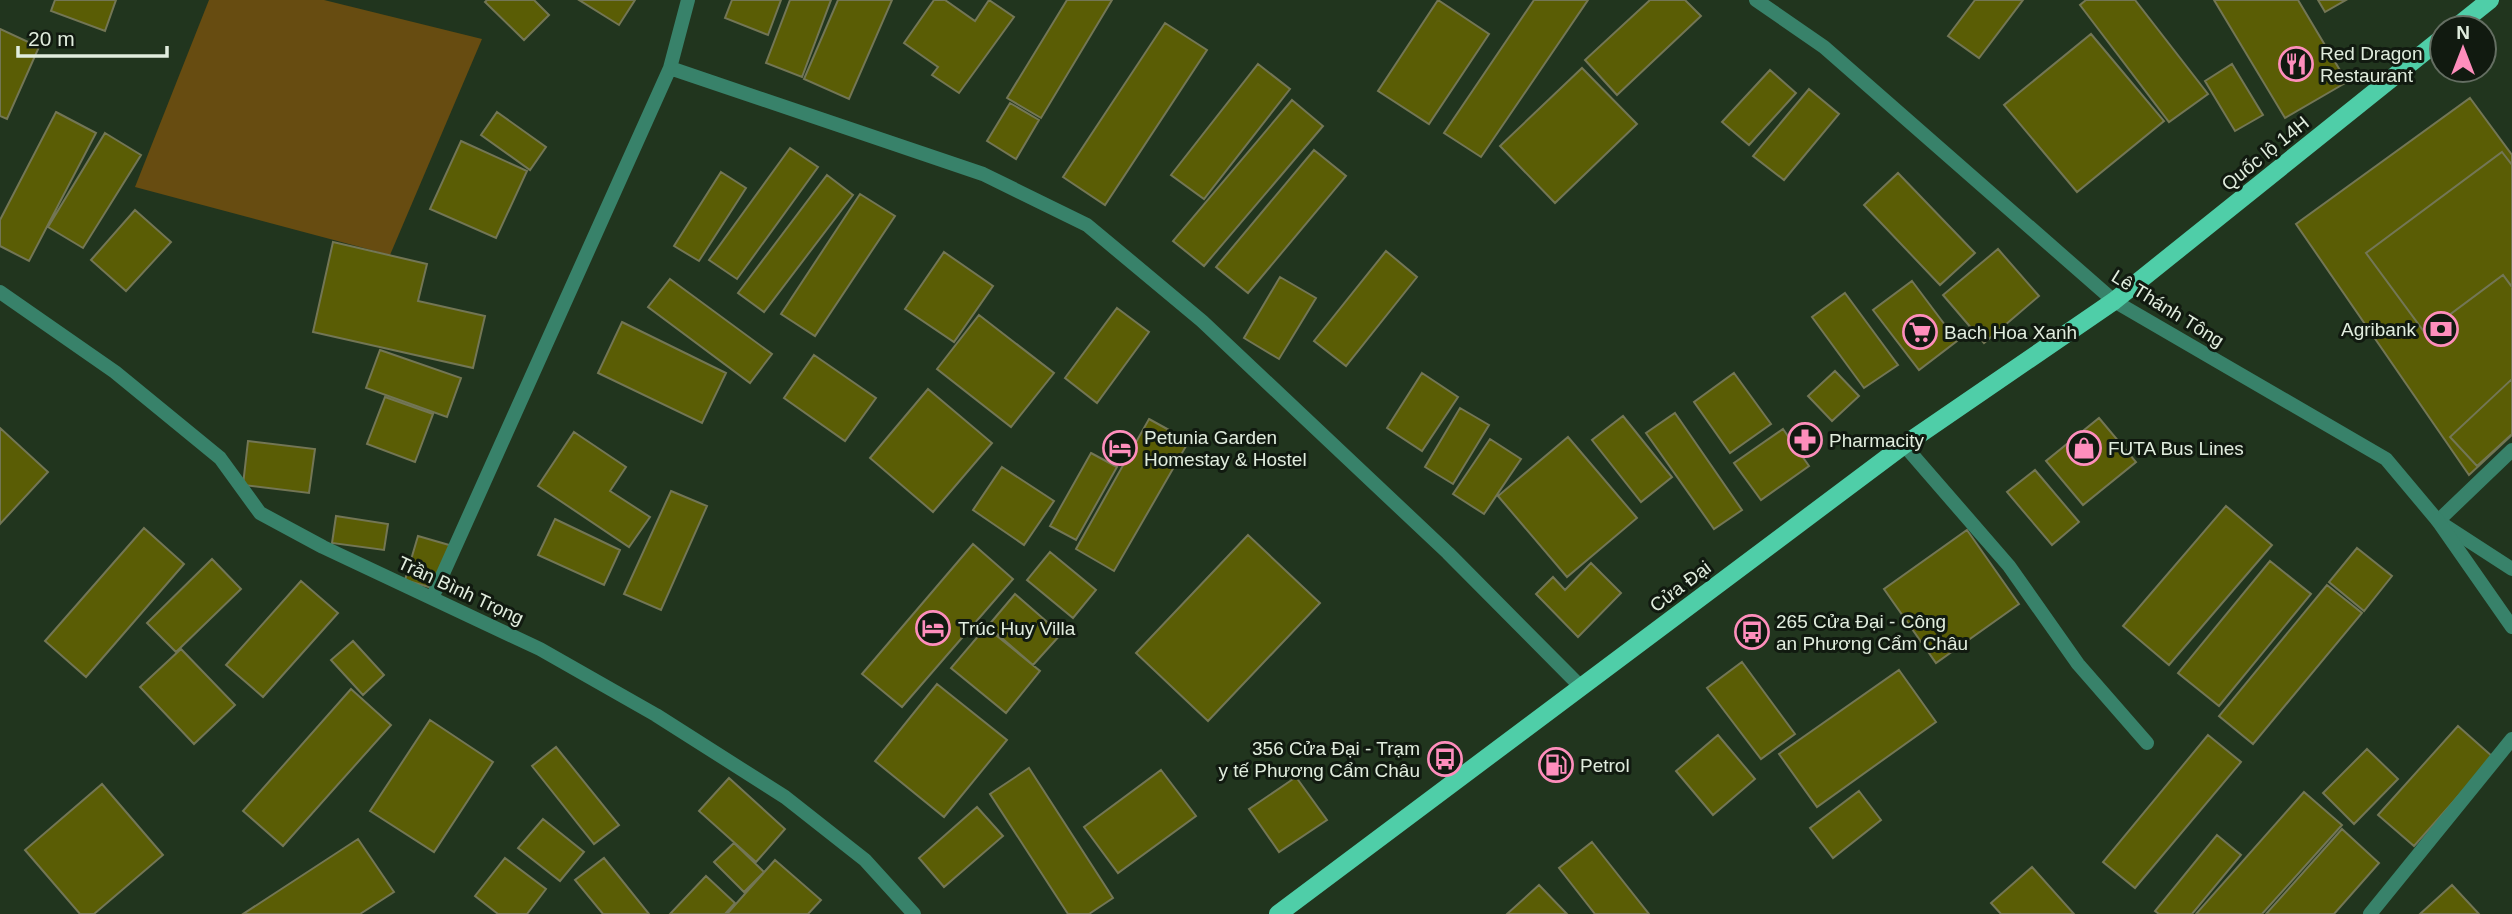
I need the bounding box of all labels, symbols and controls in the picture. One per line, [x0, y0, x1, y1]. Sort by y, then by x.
scale bar [18, 14, 166, 58]
north arrow [2428, 14, 2498, 84]
text: N [2456, 22, 2470, 43]
text: 20 m [28, 27, 75, 50]
place label: Red Dragon Restaurant [2320, 43, 2422, 86]
restaurant icon: Red Dragon Restaurant [2277, 45, 2315, 83]
street label: Quốc lộ 14H [2218, 112, 2313, 195]
street label: Lê Thánh Tông [2108, 266, 2228, 351]
bank icon: Agribank [2422, 310, 2460, 348]
supermarket icon: Bach Hoa Xanh [1901, 313, 1939, 351]
place label: Agribank [2341, 319, 2416, 340]
place label: Bach Hoa Xanh [1944, 322, 2077, 343]
pharmacy icon: Pharmacity [1786, 421, 1824, 459]
place label: Petunia Garden Homestay & Hostel [1144, 427, 1307, 470]
hotel icon: Petunia Garden Homestay & Hostel [1101, 429, 1139, 467]
shop icon: FUTA Bus Lines [2065, 429, 2103, 467]
place label: Pharmacity [1829, 430, 1925, 451]
place label: FUTA Bus Lines [2108, 438, 2244, 459]
street label: Trần Bình Trọng [394, 552, 527, 629]
street label: Cửa Đại [1646, 557, 1715, 616]
hotel icon: Trúc Huy Villa [914, 609, 952, 647]
place label: 265 Cửa Đại - Công an Phương Cẩm Châu [1776, 611, 1968, 654]
bus stop icon: 265 Cửa Đại - Công an Phương Cẩm Châu [1733, 613, 1771, 651]
place label: Trúc Huy Villa [958, 618, 1076, 639]
place label: 356 Cửa Đại - Trạm y tế Phương Cẩm Châu [1218, 738, 1420, 781]
bus stop icon: 356 Cửa Đại - Trạm y tế Phương Cẩm Châu [1426, 740, 1464, 778]
fuel station icon: Petrol [1537, 746, 1575, 784]
place label: Petrol [1580, 755, 1630, 776]

